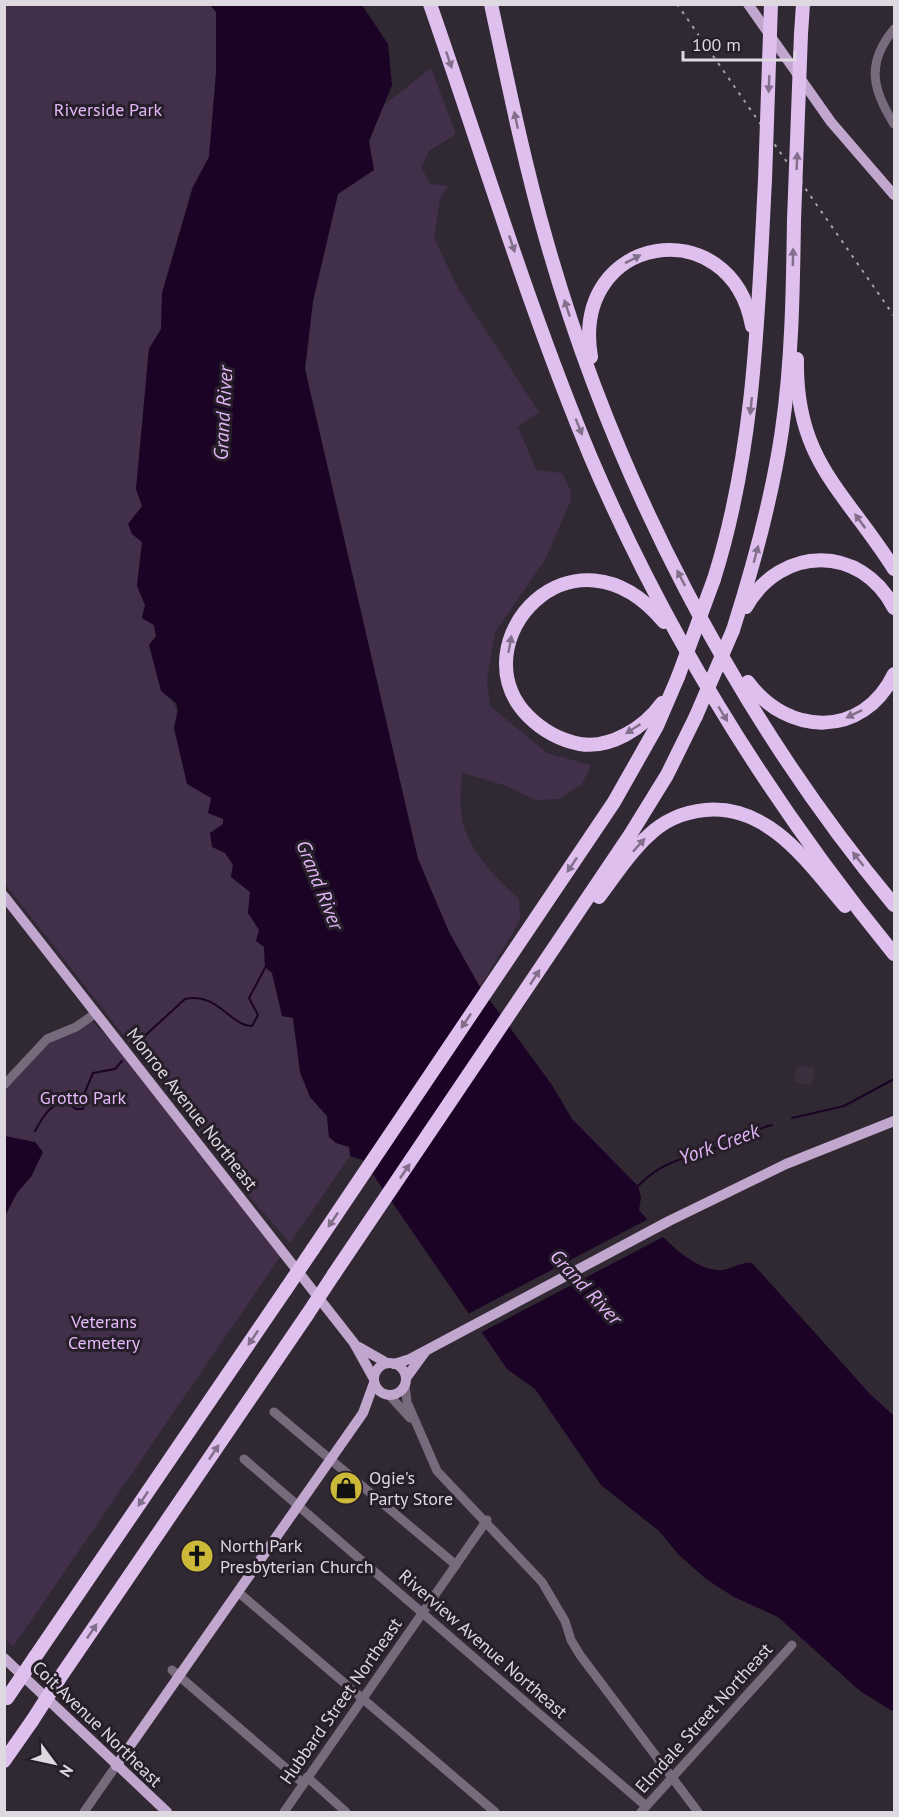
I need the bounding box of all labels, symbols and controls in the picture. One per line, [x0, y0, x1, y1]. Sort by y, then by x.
scale bar [683, 24, 796, 62]
text: 100 m [692, 33, 741, 56]
one-way arrow [445, 51, 455, 69]
one-way arrow [764, 74, 773, 93]
park label: Riverside Park [54, 98, 163, 121]
one-way arrow [511, 111, 520, 130]
one-way arrow [792, 152, 801, 171]
one-way arrow [508, 235, 518, 253]
one-way arrow [789, 248, 798, 267]
one-way arrow [625, 254, 642, 264]
one-way arrow [562, 299, 572, 317]
water label: Grand River [208, 364, 239, 461]
one-way arrow [746, 396, 756, 415]
one-way arrow [574, 419, 584, 437]
one-way arrow [855, 514, 867, 529]
one-way arrow [752, 545, 761, 563]
one-way arrow [676, 569, 686, 586]
one-way arrow [505, 635, 514, 654]
one-way arrow [718, 706, 729, 722]
one-way arrow [845, 709, 863, 719]
one-way arrow [625, 723, 642, 734]
water label: Grand River [290, 836, 350, 935]
one-way arrow [632, 838, 645, 853]
one-way arrow [853, 852, 865, 867]
one-way arrow [566, 857, 578, 873]
one-way arrow [529, 969, 540, 985]
one-way arrow [461, 1013, 472, 1030]
street label: Monroe Avenue Northeast [122, 1023, 263, 1195]
park label: Grotto Park [40, 1086, 127, 1109]
water label: York Creek [675, 1117, 764, 1171]
one-way arrow [399, 1163, 410, 1179]
one-way arrow [327, 1212, 338, 1228]
water label: Grand River [544, 1244, 629, 1331]
park label: Veterans Cemetery [68, 1310, 141, 1354]
one-way arrow [247, 1329, 259, 1345]
one-way arrow [208, 1444, 219, 1460]
place label: Ogie's Party Store [369, 1466, 453, 1510]
shop icon: Ogie's Party Store [328, 1470, 364, 1506]
one-way arrow [138, 1491, 149, 1507]
place label: North Park Presbyterian Church [220, 1534, 374, 1578]
church icon: North Park Presbyterian Church [179, 1538, 215, 1574]
street label: Riverview Avenue Northeast [394, 1564, 572, 1723]
street label: Hubbard Street Northeast [274, 1613, 407, 1788]
one-way arrow [86, 1623, 98, 1639]
street label: Elmdale Street Northeast [630, 1638, 777, 1798]
street label: Coit Avenue Northeast [28, 1656, 166, 1792]
north arrow [24, 1733, 84, 1793]

